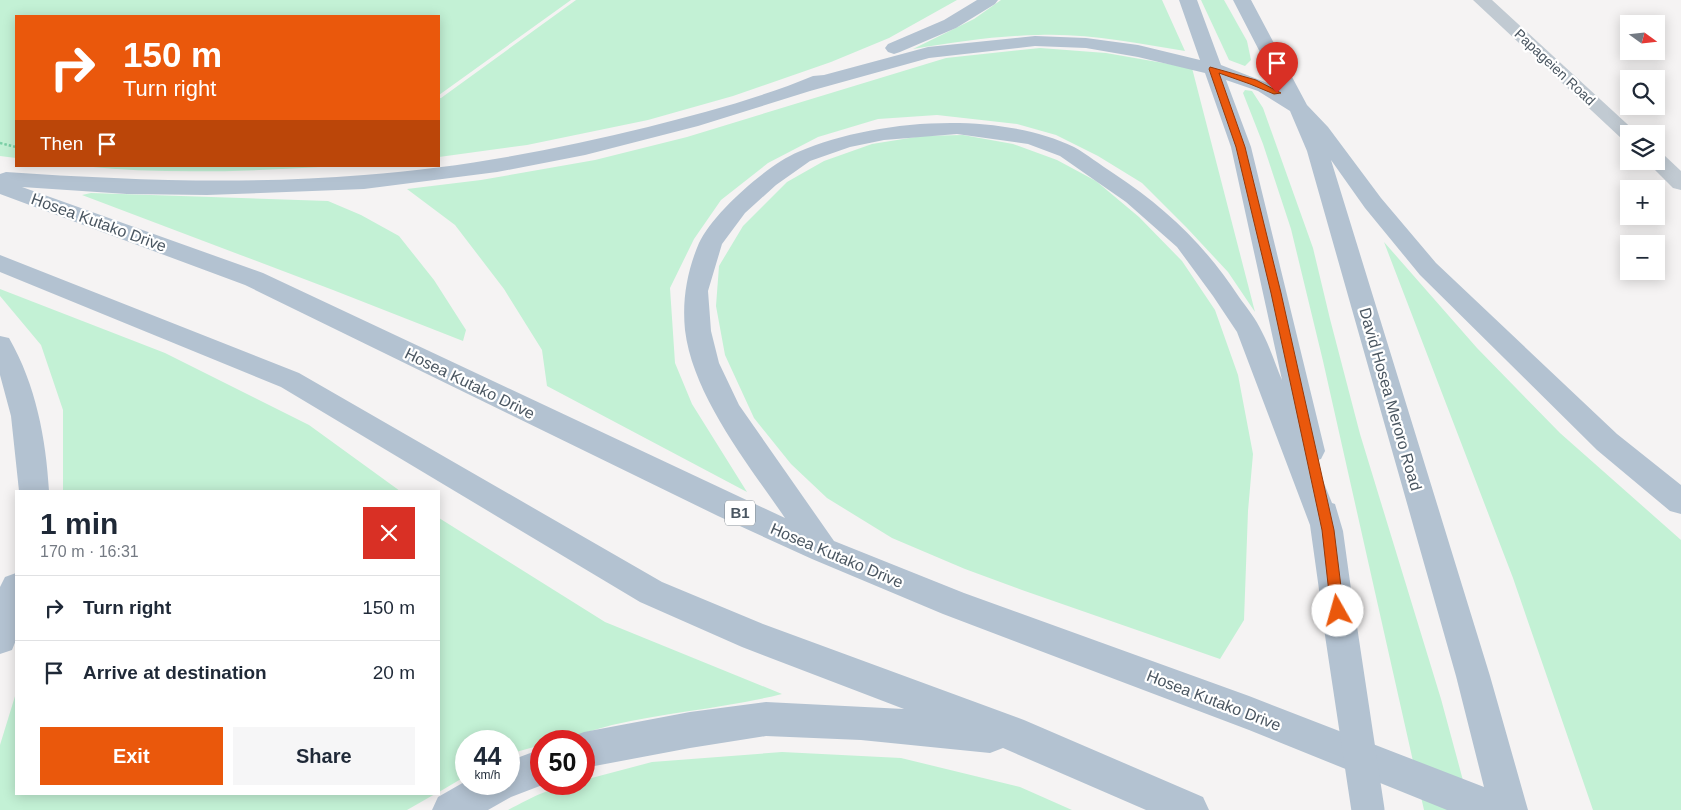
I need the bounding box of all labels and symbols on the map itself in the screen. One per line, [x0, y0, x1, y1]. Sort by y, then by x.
north arrow [1620, 15, 1665, 60]
street label: Papageien Road [1511, 26, 1599, 108]
pin [1256, 42, 1298, 93]
street label: Hosea Kutako Drive [29, 190, 169, 255]
street label: David Hosea Meroro Road [1356, 306, 1425, 493]
street label: Hosea Kutako Drive [402, 345, 538, 422]
road number: B1 [725, 500, 755, 526]
street label: Hosea Kutako Drive [768, 520, 906, 591]
position arrow [1311, 584, 1363, 636]
street label: Hosea Kutako Drive [1144, 667, 1283, 734]
speed limit sign: 50 [530, 730, 595, 795]

